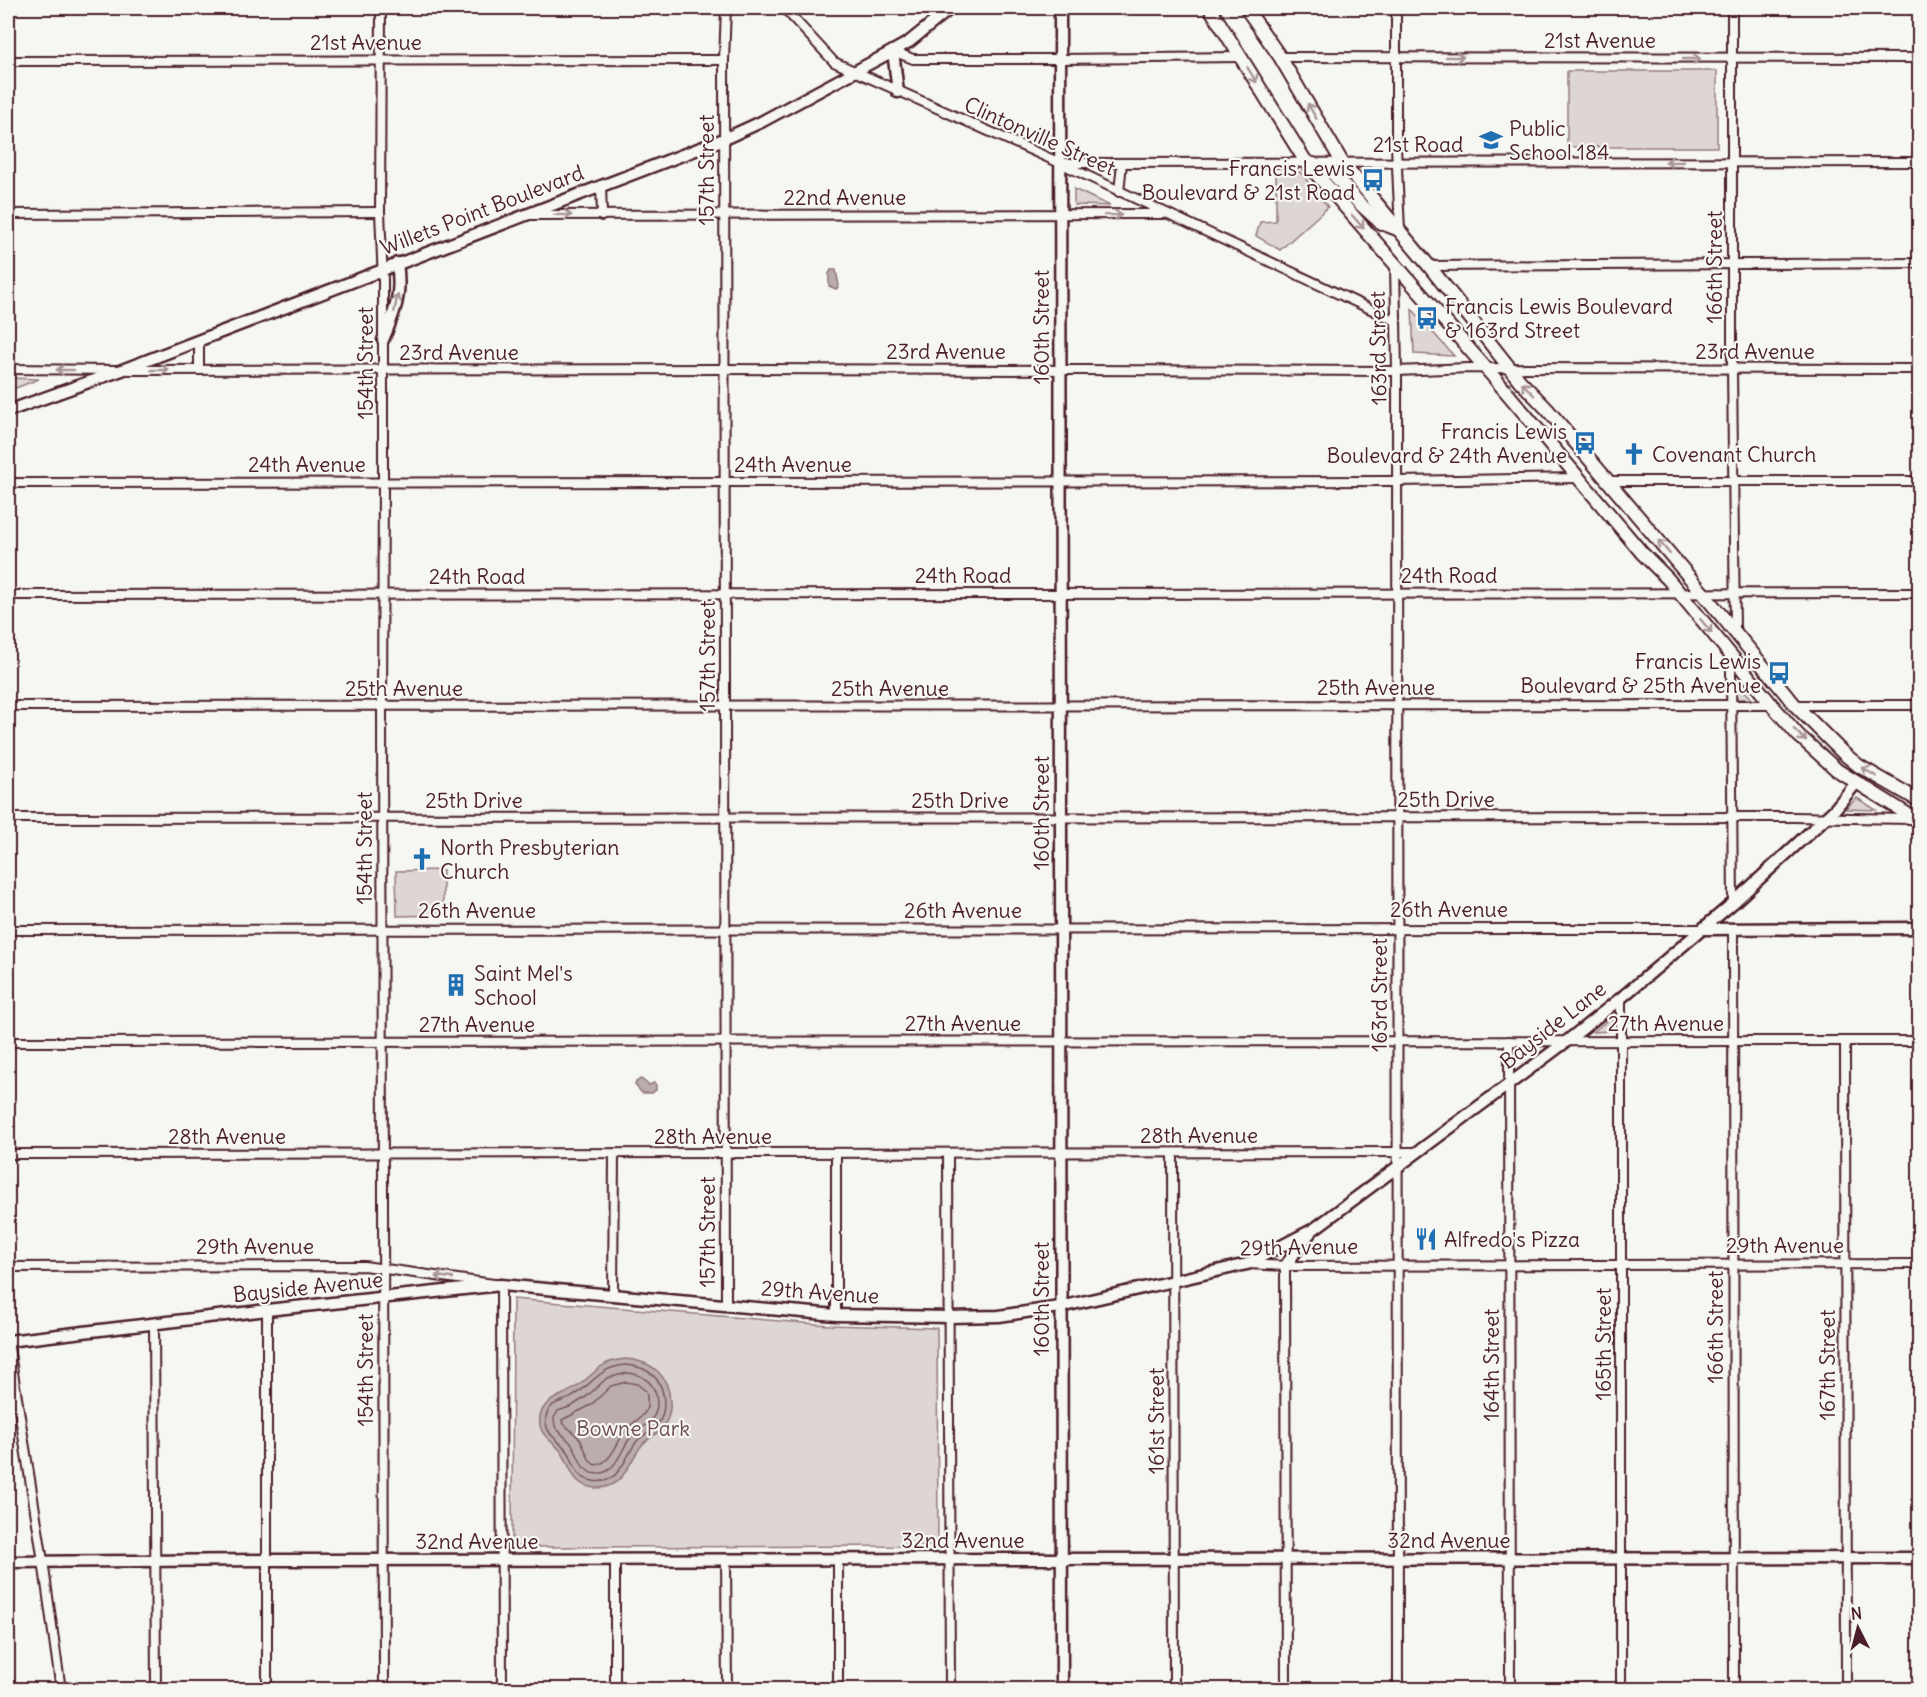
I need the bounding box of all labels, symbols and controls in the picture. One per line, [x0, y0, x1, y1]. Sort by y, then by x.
street label: 21st Avenue [1544, 27, 1656, 54]
street label: 21st Avenue [310, 29, 422, 56]
one-way arrow [1444, 51, 1464, 63]
one-way arrow [1681, 53, 1701, 65]
one-way arrow [1247, 66, 1259, 83]
street label: Clintonville Street [960, 91, 1120, 181]
one-way arrow [1306, 103, 1317, 121]
street label: 157th Street [693, 115, 720, 225]
place label: Public School 184 [1509, 115, 1609, 166]
school or university icon: Public School 184 [1478, 127, 1504, 153]
street label: 21st Road [1373, 131, 1463, 158]
place label: Francis Lewis Boulevard & 21st Road [1142, 155, 1355, 206]
one-way arrow [1664, 156, 1684, 168]
street label: Willets Point Boulevard [377, 159, 587, 261]
bus stop icon: Francis Lewis Boulevard & 21st Road [1360, 167, 1386, 193]
street label: 22nd Avenue [784, 184, 906, 211]
one-way arrow [552, 209, 572, 221]
one-way arrow [1103, 209, 1123, 221]
street label: 166th Street [1701, 211, 1728, 323]
one-way arrow [1351, 214, 1365, 229]
street label: 160th Street [1028, 270, 1055, 384]
street label: 163rd Street [1364, 291, 1392, 405]
place label: Francis Lewis Boulevard & 163rd Street [1445, 293, 1673, 344]
one-way arrow [391, 294, 402, 313]
bus stop icon: Francis Lewis Boulevard & 163rd Street [1414, 305, 1440, 331]
street label: 154th Street [352, 307, 379, 419]
street label: 23rd Avenue [886, 338, 1006, 365]
street label: 23rd Avenue [1695, 338, 1815, 365]
street label: 23rd Avenue [399, 339, 519, 366]
one-way arrow [55, 364, 75, 375]
one-way arrow [150, 364, 170, 376]
one-way arrow [1521, 381, 1535, 396]
place label: Francis Lewis Boulevard & 24th Avenue [1326, 418, 1567, 469]
bus stop icon: Francis Lewis Boulevard & 24th Avenue [1572, 430, 1598, 456]
church icon: Covenant Church [1621, 441, 1647, 467]
place label: Covenant Church [1652, 441, 1816, 468]
street label: 24th Avenue [248, 451, 366, 478]
street label: 24th Avenue [734, 451, 852, 478]
one-way arrow [1658, 539, 1671, 555]
street label: 24th Road [915, 562, 1011, 589]
street label: 24th Road [1401, 562, 1497, 589]
street label: 24th Road [429, 563, 525, 590]
street label: 157th Street [694, 601, 721, 711]
one-way arrow [1700, 618, 1713, 634]
place label: Francis Lewis Boulevard & 25th Avenue [1520, 648, 1761, 699]
bus stop icon: Francis Lewis Boulevard & 25th Avenue [1766, 660, 1792, 686]
street label: 25th Avenue [1317, 674, 1435, 701]
street label: 25th Avenue [345, 675, 463, 702]
street label: 25th Avenue [831, 675, 949, 702]
one-way arrow [1792, 728, 1807, 743]
street label: 160th Street [1028, 756, 1055, 870]
one-way arrow [1861, 765, 1878, 777]
street label: 25th Drive [1397, 786, 1495, 813]
street label: 25th Drive [425, 787, 523, 814]
street label: 25th Drive [911, 787, 1009, 814]
street label: 154th Street [351, 792, 378, 904]
place label: North Presbyterian Church [440, 834, 619, 885]
church icon: North Presbyterian Church [409, 846, 435, 872]
street label: 26th Avenue [1390, 896, 1508, 923]
street label: 26th Avenue [418, 897, 536, 924]
street label: 26th Avenue [904, 897, 1022, 924]
street label: 163rd Street [1366, 938, 1393, 1052]
place label: Saint Mel's School [474, 960, 573, 1011]
building icon: Saint Mel's School [443, 972, 469, 998]
street label: Bayside Lane [1495, 975, 1611, 1075]
street label: 27th Avenue [905, 1010, 1021, 1037]
street label: 27th Avenue [1608, 1010, 1724, 1037]
street label: 27th Avenue [419, 1011, 535, 1038]
street label: 28th Avenue [1140, 1122, 1258, 1149]
street label: 28th Avenue [168, 1123, 286, 1150]
street label: 28th Avenue [654, 1123, 772, 1150]
street label: 157th Street [694, 1177, 721, 1287]
restaurant icon: Alfredo's Pizza [1413, 1226, 1439, 1252]
place label: Alfredo's Pizza [1444, 1226, 1580, 1253]
street label: 29th Avenue [1240, 1232, 1358, 1262]
street label: 29th Avenue [1726, 1232, 1844, 1259]
street label: 29th Avenue [196, 1233, 314, 1260]
street label: 160th Street [1028, 1242, 1055, 1356]
street label: Bayside Avenue [232, 1266, 384, 1308]
one-way arrow [434, 1271, 454, 1282]
street label: 166th Street [1702, 1271, 1729, 1383]
street label: 29th Avenue [760, 1274, 880, 1310]
street label: 165th Street [1590, 1288, 1617, 1400]
street label: 164th Street [1478, 1309, 1505, 1421]
street label: 167th Street [1814, 1310, 1841, 1421]
street label: 154th Street [352, 1314, 379, 1426]
street label: 161st Street [1143, 1368, 1170, 1474]
park label: Bowne Park [576, 1415, 690, 1442]
street label: 32nd Avenue [901, 1527, 1025, 1554]
street label: 32nd Avenue [1387, 1527, 1511, 1554]
street label: 32nd Avenue [415, 1528, 539, 1555]
north arrow [1828, 1598, 1888, 1658]
text: N [1850, 1603, 1863, 1624]

